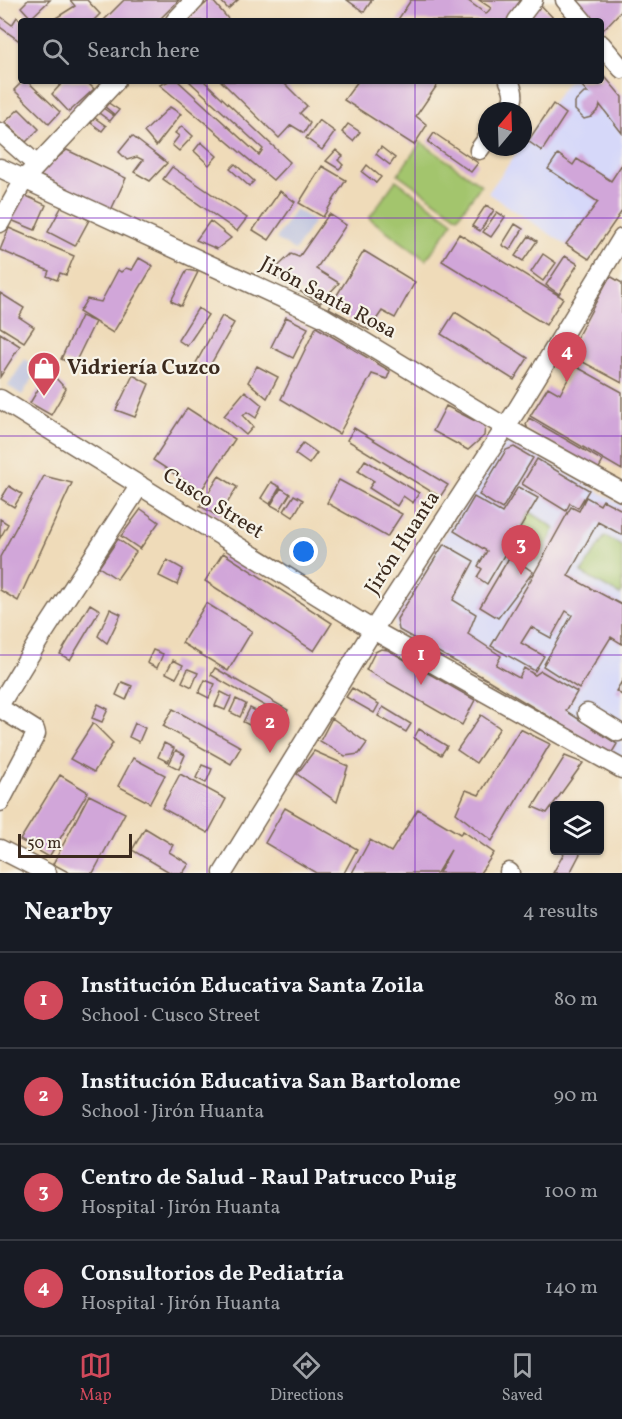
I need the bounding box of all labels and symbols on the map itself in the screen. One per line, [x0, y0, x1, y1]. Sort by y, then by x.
north arrow [478, 102, 532, 156]
street label: Jirón Santa Rosa [254, 250, 402, 346]
pin: 4 [548, 332, 586, 382]
shop icon: Vidriería Cuzco [26, 350, 62, 397]
place label: Vidriería Cuzco [67, 354, 220, 383]
street label: Cusco Street [157, 461, 269, 547]
street label: Jirón Huanta [359, 485, 447, 601]
pin: 3 [502, 526, 540, 575]
your location [289, 537, 318, 566]
pin: 1 [402, 636, 440, 685]
pin: 2 [250, 704, 290, 753]
scale bar [18, 831, 132, 858]

